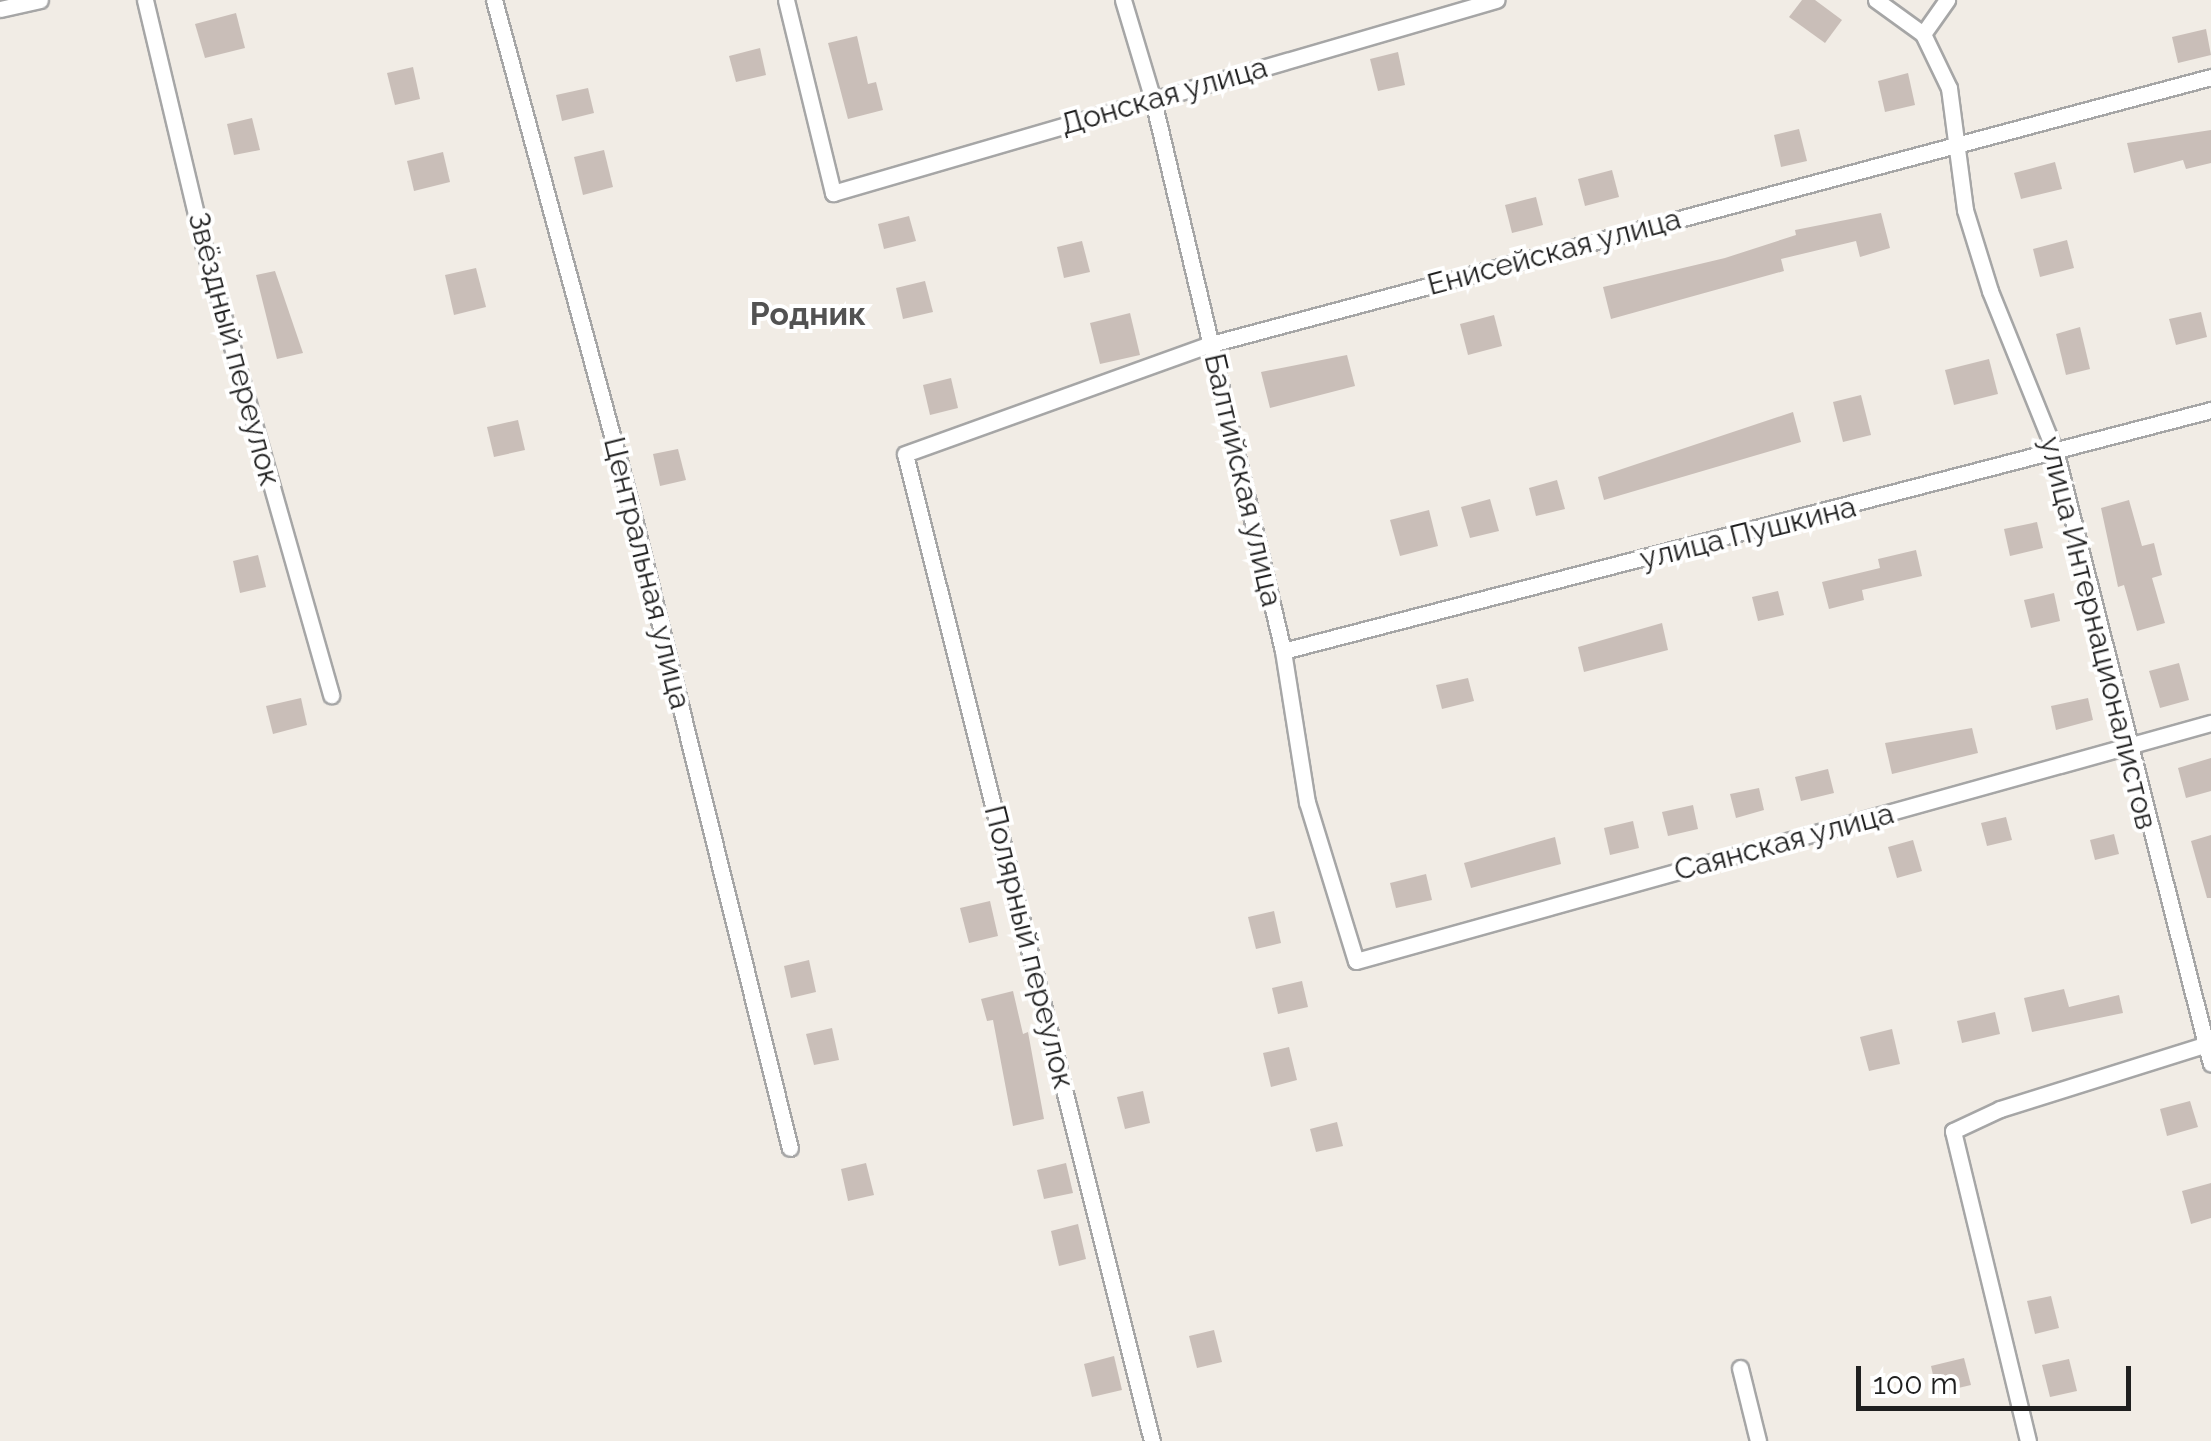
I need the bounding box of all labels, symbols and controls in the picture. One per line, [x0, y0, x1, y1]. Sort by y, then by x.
street label: Донская улица [1056, 49, 1272, 143]
street label: Енисейская улица [1423, 201, 1685, 303]
street label: Звёздный переулок [180, 208, 288, 490]
district label: Родник [750, 295, 866, 333]
street label: Балтийская улица [1196, 350, 1290, 610]
street label: Центральная улица [596, 433, 698, 713]
street label: улица Интернационалистов [2032, 433, 2164, 833]
street label: улица Пушкина [1636, 489, 1860, 577]
street label: Саянская улица [1670, 795, 1898, 889]
street label: Полярный переулок [976, 802, 1082, 1092]
scale bar [1861, 1346, 2136, 1408]
text: 100 m [1873, 1366, 1958, 1401]

